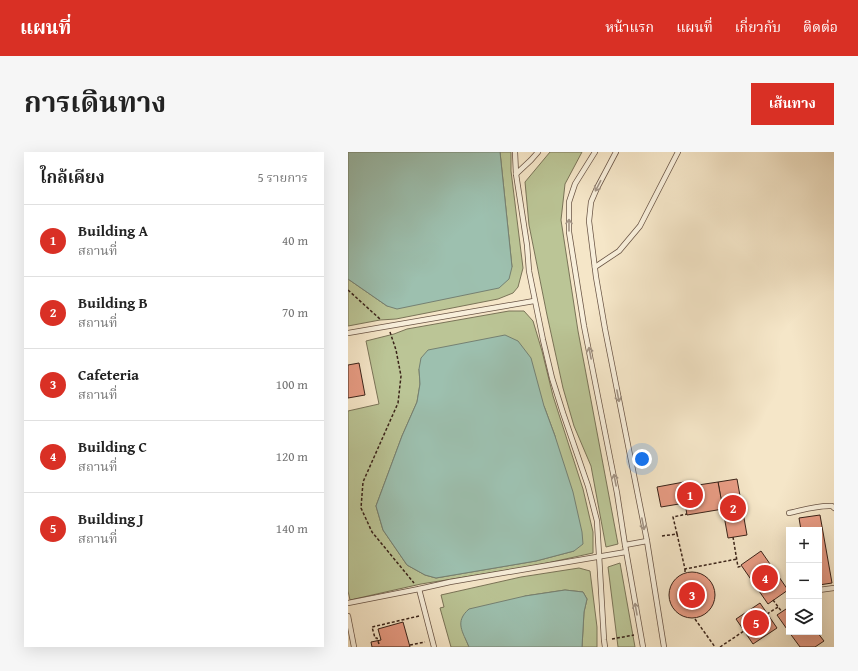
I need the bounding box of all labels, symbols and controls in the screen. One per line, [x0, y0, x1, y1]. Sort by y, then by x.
text: แผนที่ [20, 13, 71, 41]
text: หน้าแรก [605, 17, 654, 37]
text: แผนที่ [676, 17, 713, 37]
text: เกี่ยวกับ [735, 17, 781, 37]
text: ติดต่อ [803, 17, 838, 37]
text: การเดินทาง [24, 81, 166, 122]
button: เส้นทาง [751, 83, 834, 125]
text: ใกล้เคียง [40, 164, 105, 189]
text: 5 รายการ [257, 168, 308, 187]
one-way arrow [594, 180, 601, 192]
one-way arrow [565, 219, 573, 232]
text: Building A [78, 220, 148, 241]
text: 1 [50, 231, 56, 250]
text: 40 m [282, 231, 308, 250]
text: สถานที่ [78, 241, 117, 260]
text: Building B [78, 292, 148, 313]
text: 2 [50, 303, 56, 322]
text: 70 m [282, 303, 308, 322]
text: สถานที่ [78, 313, 117, 332]
one-way arrow [585, 347, 593, 360]
text: Cafeteria [78, 364, 139, 385]
text: 3 [50, 375, 56, 394]
text: 100 m [276, 375, 308, 394]
text: สถานที่ [78, 385, 117, 404]
one-way arrow [615, 389, 623, 402]
text: Building C [78, 436, 147, 457]
text: 4 [50, 447, 56, 466]
text: 120 m [276, 447, 308, 466]
your location [632, 449, 652, 469]
text: สถานที่ [78, 457, 117, 476]
one-way arrow [610, 474, 618, 487]
pin: 1 [677, 480, 703, 510]
pin: 2 [720, 493, 746, 523]
text: Building J [78, 508, 144, 529]
one-way arrow [640, 517, 648, 530]
text: 5 [50, 519, 56, 538]
text: 140 m [276, 519, 308, 538]
map controls [786, 527, 822, 635]
button: + [786, 527, 822, 563]
text: สถานที่ [78, 529, 117, 548]
pin: 4 [752, 563, 778, 593]
button: − [786, 563, 822, 599]
pin: 3 [679, 580, 705, 610]
button: layers [786, 599, 822, 635]
one-way arrow [632, 602, 640, 615]
pin: 5 [743, 608, 769, 638]

